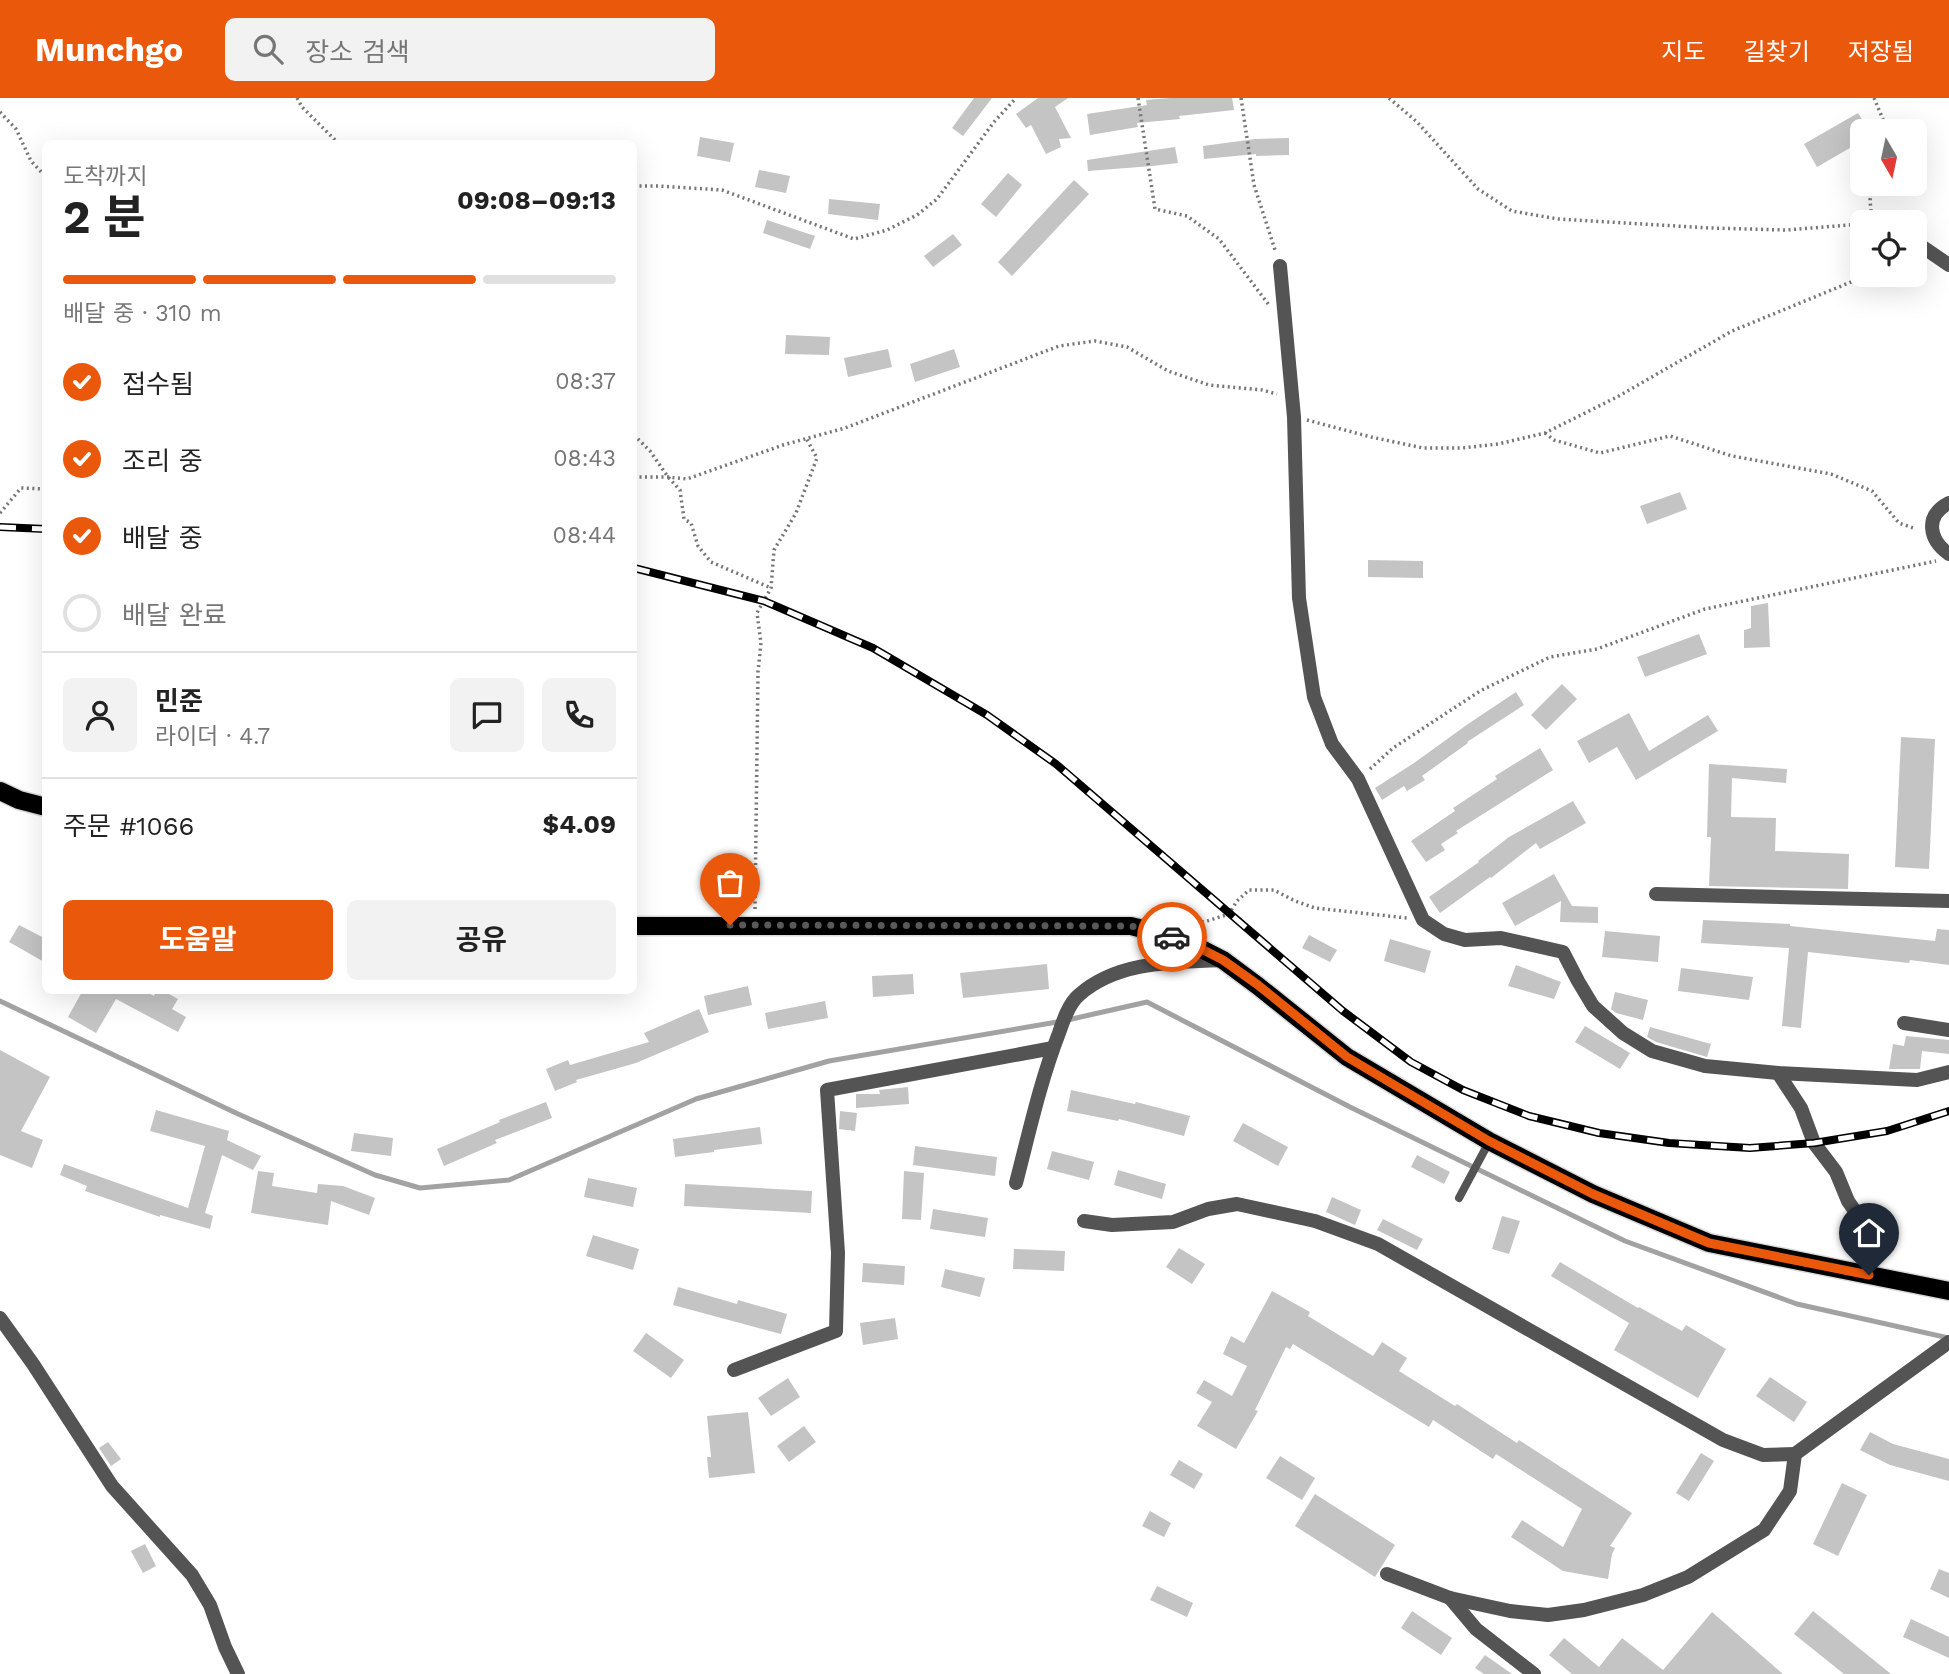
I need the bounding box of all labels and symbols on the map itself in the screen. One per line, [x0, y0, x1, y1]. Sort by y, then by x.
north arrow [1850, 119, 1927, 196]
pin [700, 853, 760, 925]
courier [1137, 902, 1207, 972]
pin [1839, 1203, 1899, 1275]

